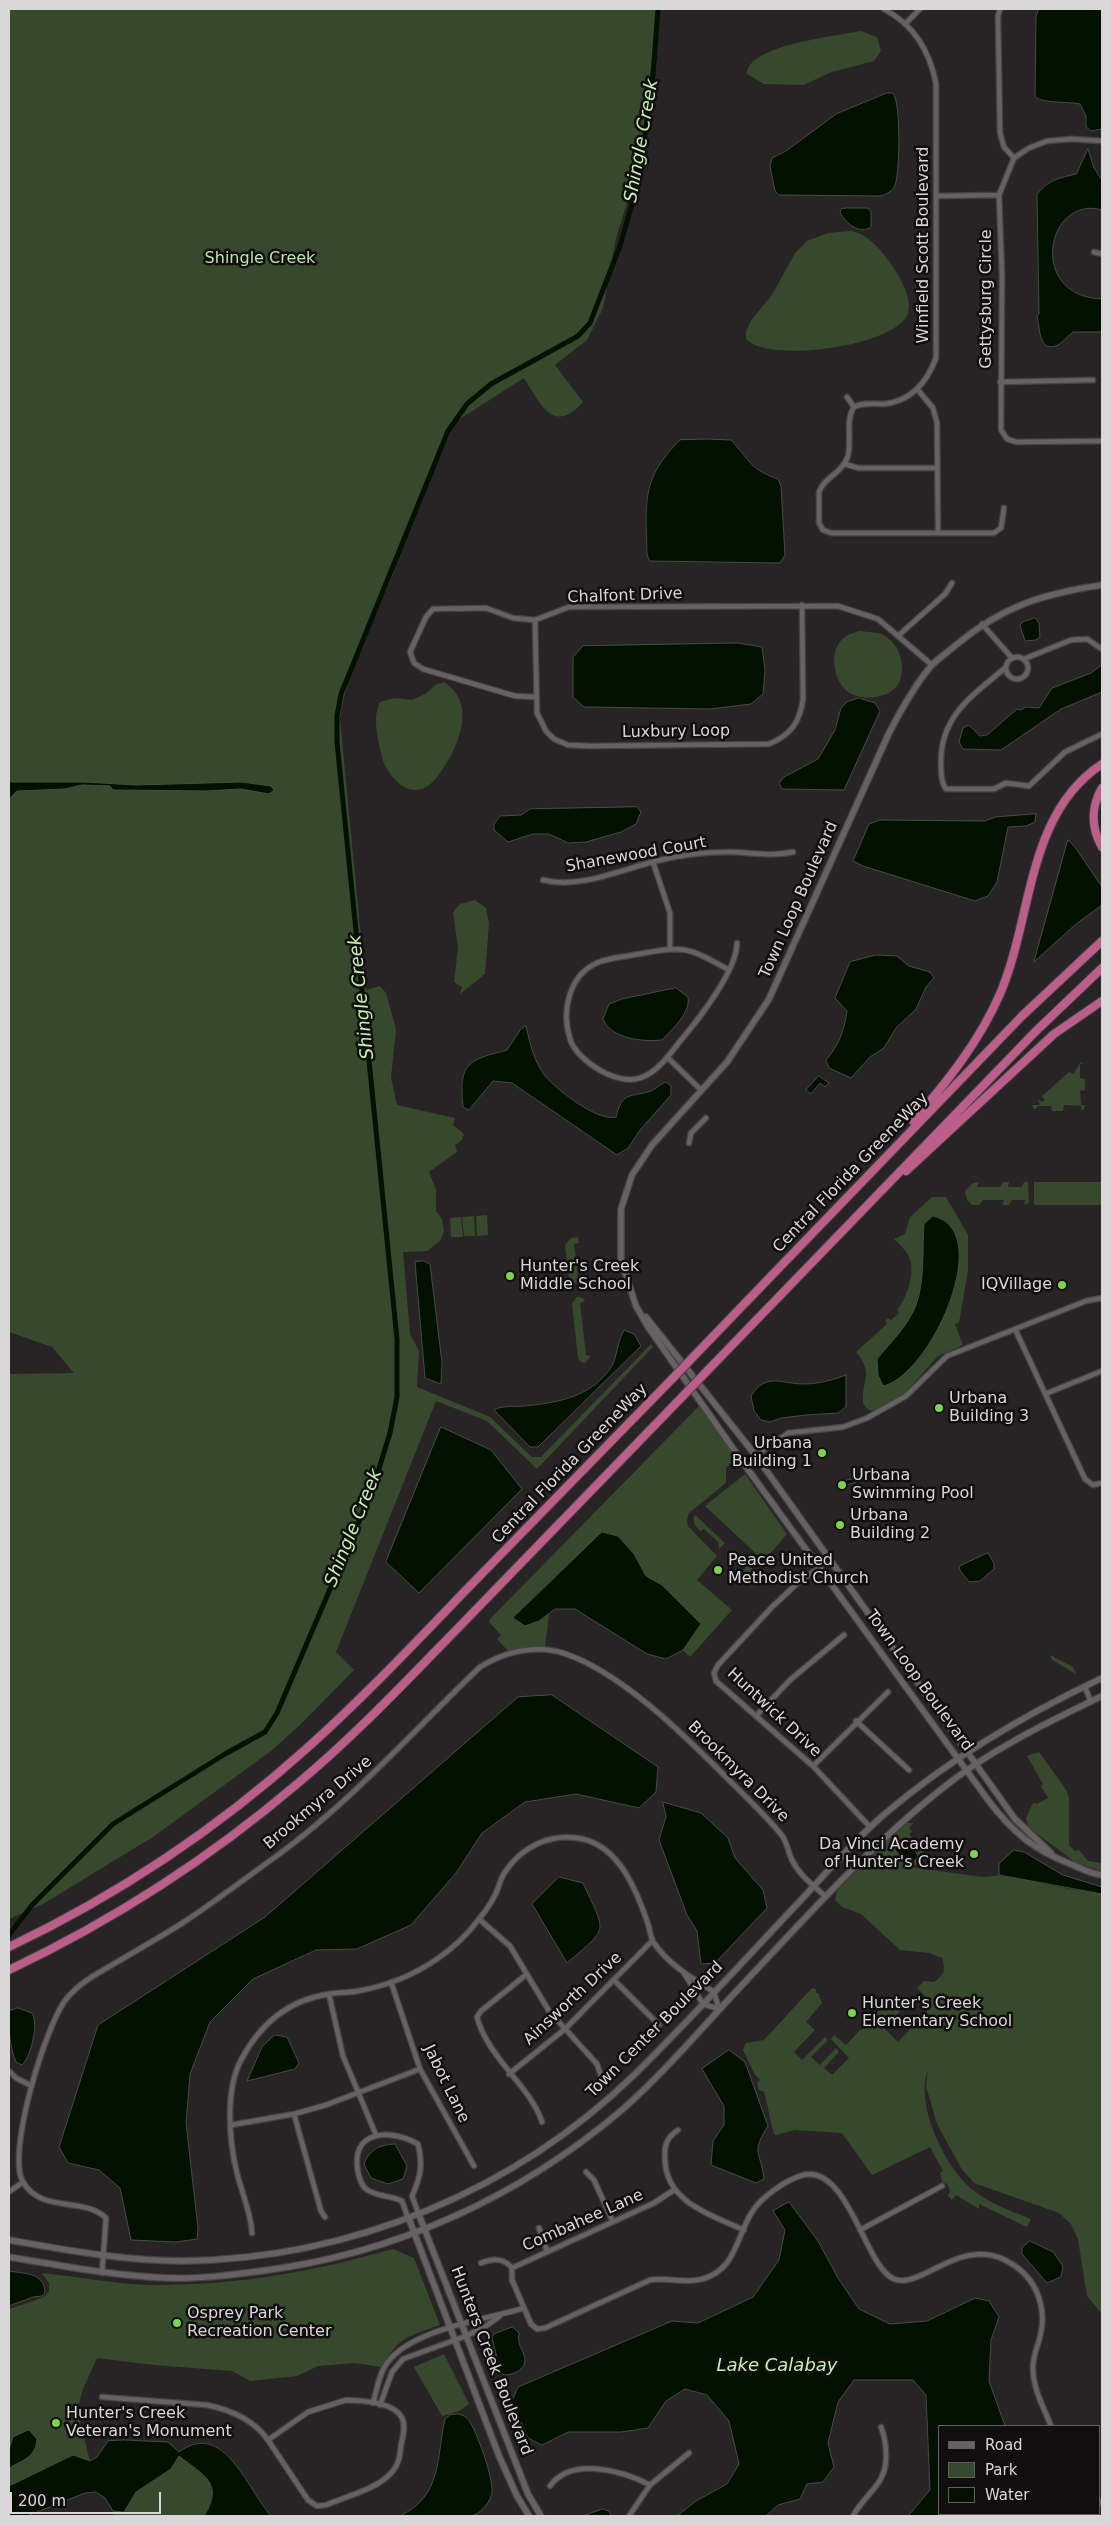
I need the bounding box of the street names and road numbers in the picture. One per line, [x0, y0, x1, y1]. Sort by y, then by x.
street label: Winfield Scott Boulevard [914, 147, 934, 343]
street label: Gettysburg Circle [977, 229, 997, 369]
street label: Chalfont Drive [567, 584, 683, 608]
street label: Luxbury Loop [622, 721, 730, 743]
street label: Town Loop Boulevard [756, 819, 842, 981]
street label: Shanewood Court [564, 833, 708, 877]
street label: Central Florida GreeneWay [769, 1089, 933, 1257]
street label: Central Florida GreeneWay [488, 1380, 652, 1548]
street label: Town Loop Boulevard [861, 1607, 977, 1755]
street label: Huntwick Drive [723, 1664, 825, 1762]
street label: Brookmyra Drive [683, 1717, 793, 1827]
street label: Brookmyra Drive [260, 1752, 376, 1854]
street label: Ainsworth Drive [520, 1949, 626, 2049]
street label: Town Center Boulevard [583, 1958, 727, 2102]
street label: Jabot Lane [419, 2042, 473, 2126]
street label: Combahee Lane [520, 2186, 646, 2256]
street label: Hunters Creek Boulevard [446, 2264, 536, 2458]

